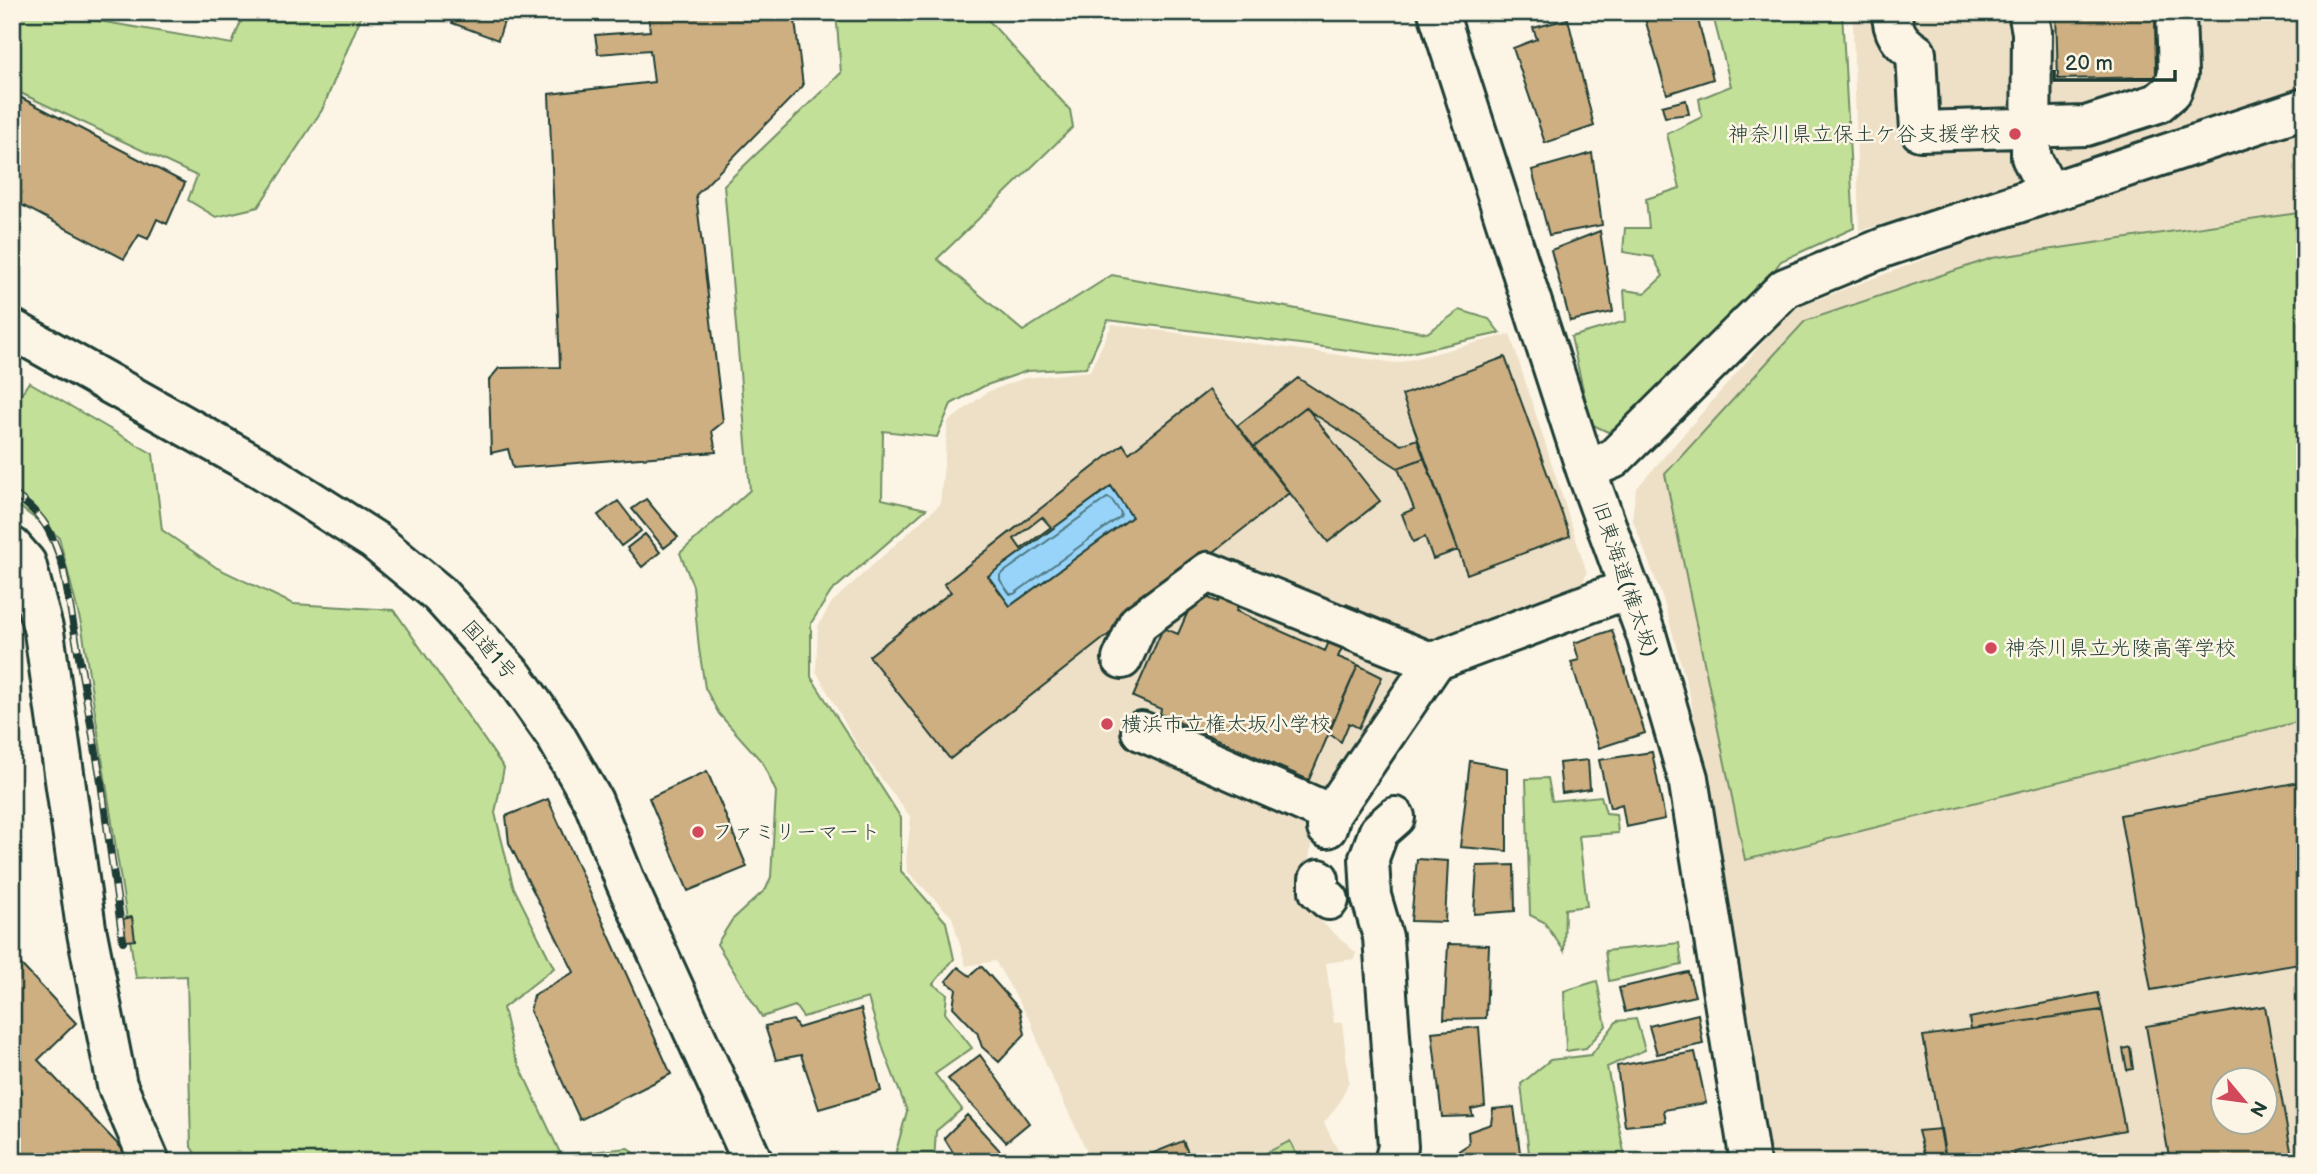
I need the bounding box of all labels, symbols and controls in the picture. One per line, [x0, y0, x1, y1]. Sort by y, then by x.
scale bar [2054, 38, 2175, 82]
text: 20 m [2065, 51, 2113, 76]
place label: 神奈川県立保土ケ谷支援学校 [1728, 122, 2001, 147]
marker: 神奈川県立保土ケ谷支援学校 [2007, 126, 2023, 142]
street label: 旧東海道(権太坂) [1587, 498, 1663, 660]
street label: 国道1号 [456, 615, 522, 685]
place label: 神奈川県立光陵高等学校 [2005, 636, 2236, 661]
marker: 神奈川県立光陵高等学校 [1983, 640, 1999, 656]
place label: 横浜市立権太坂小学校 [1121, 712, 1331, 737]
marker: 横浜市立権太坂小学校 [1099, 716, 1115, 732]
place label: ファミリーマート [712, 820, 880, 845]
marker: ファミリーマート [690, 824, 706, 840]
north arrow [2208, 1066, 2278, 1136]
text: N [2244, 1097, 2271, 1120]

